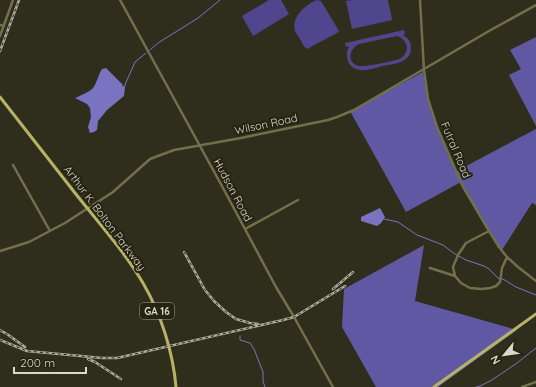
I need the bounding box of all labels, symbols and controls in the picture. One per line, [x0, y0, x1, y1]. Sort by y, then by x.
street label: Wilson Road [233, 111, 299, 137]
street label: Futral Road [438, 120, 474, 180]
street label: Hudson Road [211, 156, 255, 224]
street label: Arthur K. Bolton Parkway [61, 163, 149, 273]
road number: GA 16 [140, 303, 174, 319]
north arrow [484, 335, 524, 375]
scale bar [14, 349, 86, 375]
text: N [487, 353, 503, 367]
text: 200 m [20, 355, 55, 370]

